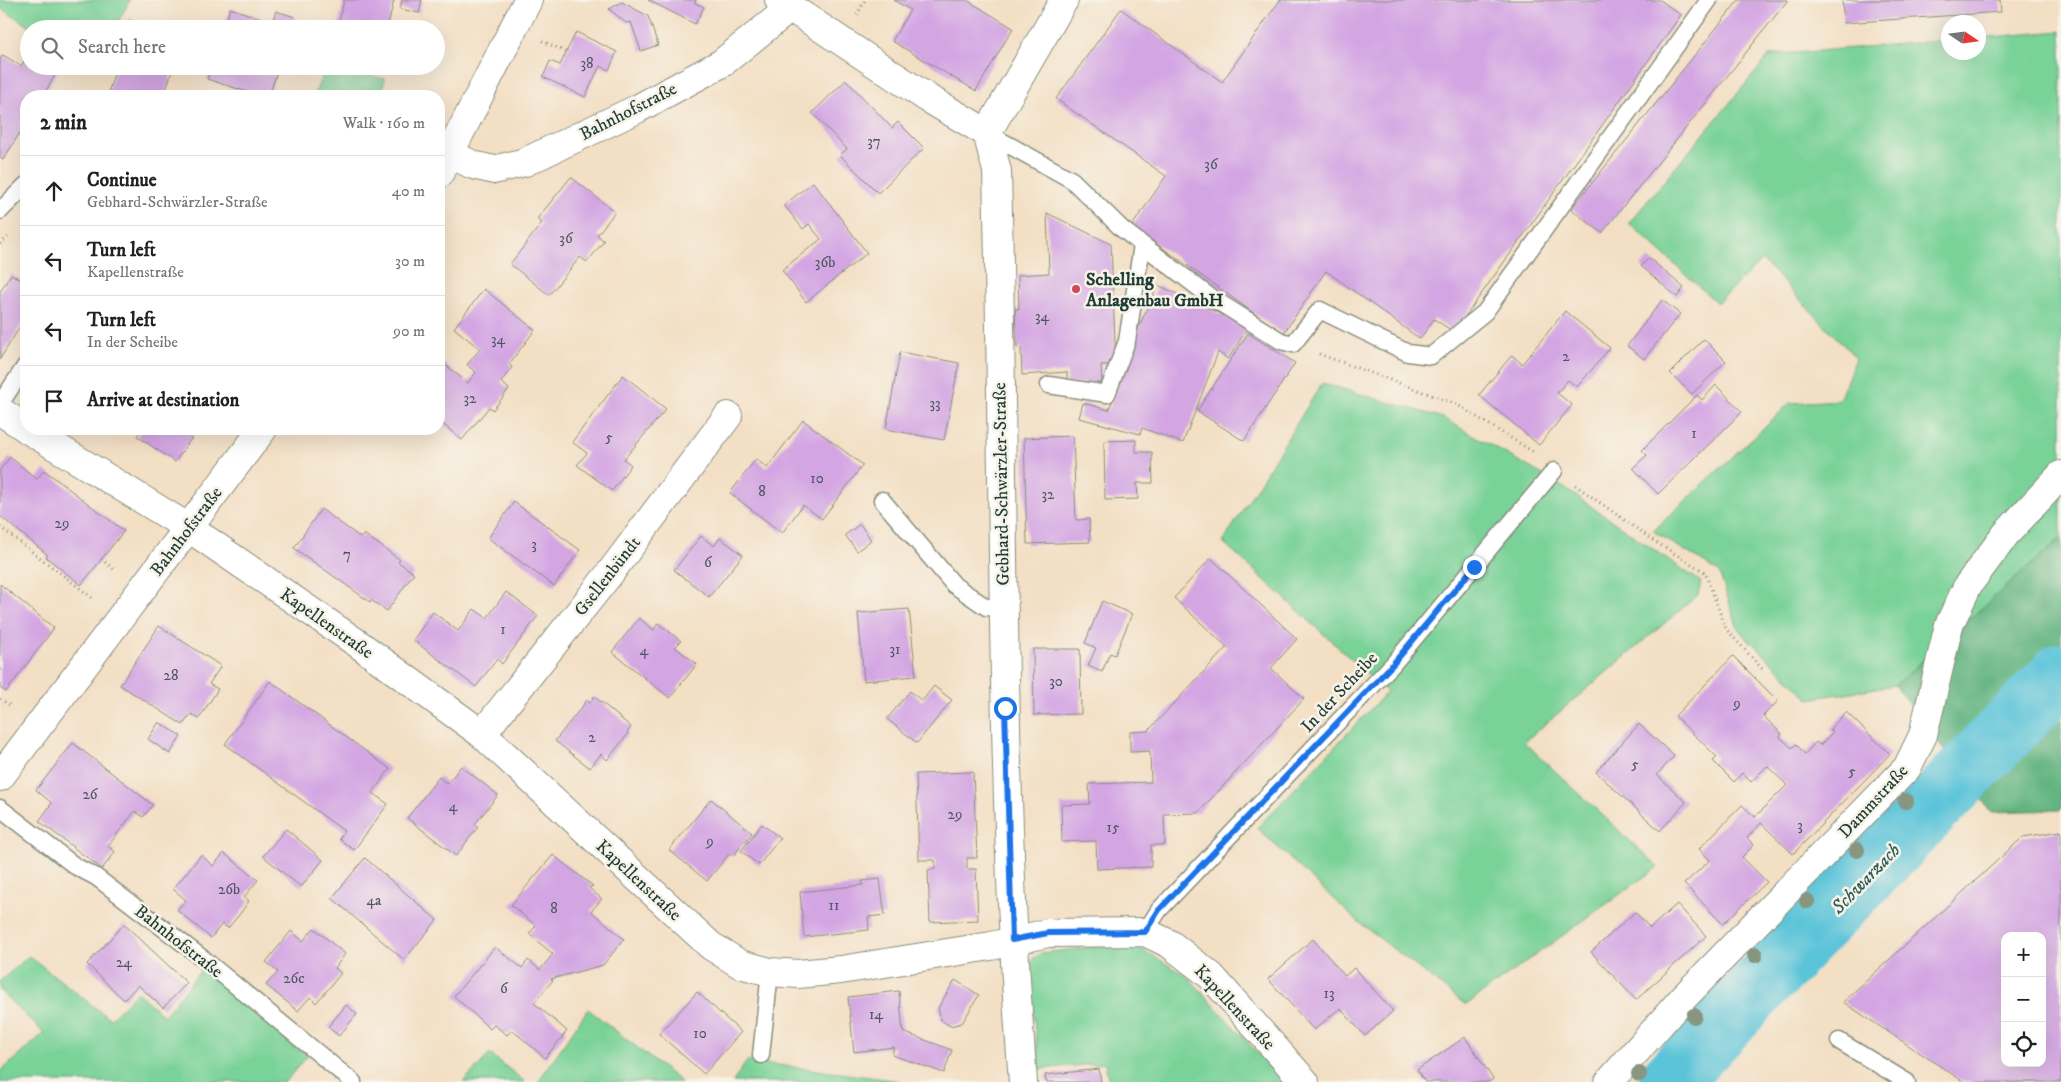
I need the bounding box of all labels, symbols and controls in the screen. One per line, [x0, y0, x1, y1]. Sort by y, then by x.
north arrow [1941, 15, 1986, 60]
search box [20, 20, 445, 75]
icon: search [38, 34, 66, 62]
text: Search here [78, 36, 166, 59]
house number: 38 [580, 54, 594, 73]
street label: Bahnhofstraße [576, 78, 681, 146]
text: 2 min [40, 110, 87, 136]
text: Walk · 160 m [343, 113, 425, 133]
house number: 37 [867, 132, 881, 151]
house number: 36 [1204, 155, 1219, 174]
text: Continue [87, 169, 157, 192]
icon: ahead [40, 177, 68, 205]
text: 40 m [392, 181, 425, 201]
text: Gebhard-Schwärzler-Straße [87, 192, 268, 212]
house number: 36 [559, 229, 574, 248]
text: Turn left [87, 239, 156, 262]
icon: left [40, 247, 68, 275]
text: 30 m [395, 251, 425, 271]
house number: 36b [815, 253, 835, 272]
text: Kapellenstraße [87, 262, 184, 282]
place label: Schelling Anlagenbau GmbH [1085, 269, 1224, 312]
marker: Schelling Anlagenbau GmbH [1070, 283, 1082, 295]
house number: 34 [1035, 307, 1049, 326]
text: Turn left [87, 309, 156, 332]
icon: left [40, 317, 68, 345]
text: 90 m [393, 321, 425, 341]
house number: 34 [491, 330, 505, 349]
text: In der Scheibe [87, 332, 178, 352]
house number: 2 [1562, 347, 1570, 366]
street label: Gebhard-Schwärzler-Straße [989, 382, 1015, 586]
icon: arrive [40, 387, 68, 415]
text: Arrive at destination [87, 389, 239, 412]
house number: 32 [464, 389, 477, 408]
house number: 33 [929, 394, 941, 413]
house number: 1 [1691, 424, 1697, 443]
house number: 5 [605, 428, 613, 447]
house number: 10 [810, 469, 824, 488]
house number: 8 [758, 482, 766, 501]
street label: Bahnhofstraße [146, 483, 228, 581]
house number: 32 [1042, 485, 1055, 504]
house number: 29 [55, 514, 69, 533]
street label: Gsellenbündt [570, 532, 646, 621]
house number: 3 [531, 535, 537, 554]
house number: 7 [343, 545, 351, 564]
house number: 6 [704, 553, 713, 572]
route end [1463, 556, 1486, 579]
street label: Kapellenstraße [276, 584, 377, 664]
house number: 1 [500, 620, 506, 639]
house number: 31 [889, 640, 901, 659]
house number: 4 [640, 641, 649, 660]
street label: In der Scheibe [1297, 648, 1383, 738]
house number: 28 [164, 666, 178, 685]
house number: 30 [1049, 672, 1063, 691]
house number: 9 [1732, 694, 1741, 713]
route start [994, 697, 1017, 720]
house number: 2 [588, 728, 596, 747]
house number: 5 [1631, 755, 1639, 774]
street label: Dammstraße [1834, 760, 1913, 843]
house number: 5 [1848, 762, 1856, 781]
house number: 26 [82, 785, 99, 804]
house number: 4 [449, 797, 458, 816]
house number: 29 [948, 805, 962, 824]
house number: 3 [1797, 816, 1803, 835]
house number: 15 [1107, 818, 1120, 837]
house number: 9 [705, 832, 714, 851]
street label: Kapellenstraße [591, 836, 686, 926]
water label: Schwarzach [1826, 839, 1906, 920]
house number: 26b [218, 880, 240, 899]
house number: 4a [366, 891, 382, 910]
house number: 11 [828, 896, 840, 915]
house number: 8 [550, 899, 558, 918]
street label: Bahnhofstraße [130, 900, 227, 983]
map controls [2001, 932, 2046, 1067]
button: + [2001, 932, 2046, 977]
house number: 24 [116, 953, 132, 972]
street label: Kapellenstraße [1189, 960, 1279, 1055]
house number: 26c [283, 969, 305, 988]
button: − [2001, 977, 2046, 1022]
house number: 6 [500, 979, 509, 998]
house number: 13 [1323, 984, 1335, 1003]
house number: 14 [869, 1005, 883, 1024]
button: locate [2001, 1022, 2046, 1067]
house number: 10 [693, 1024, 707, 1043]

